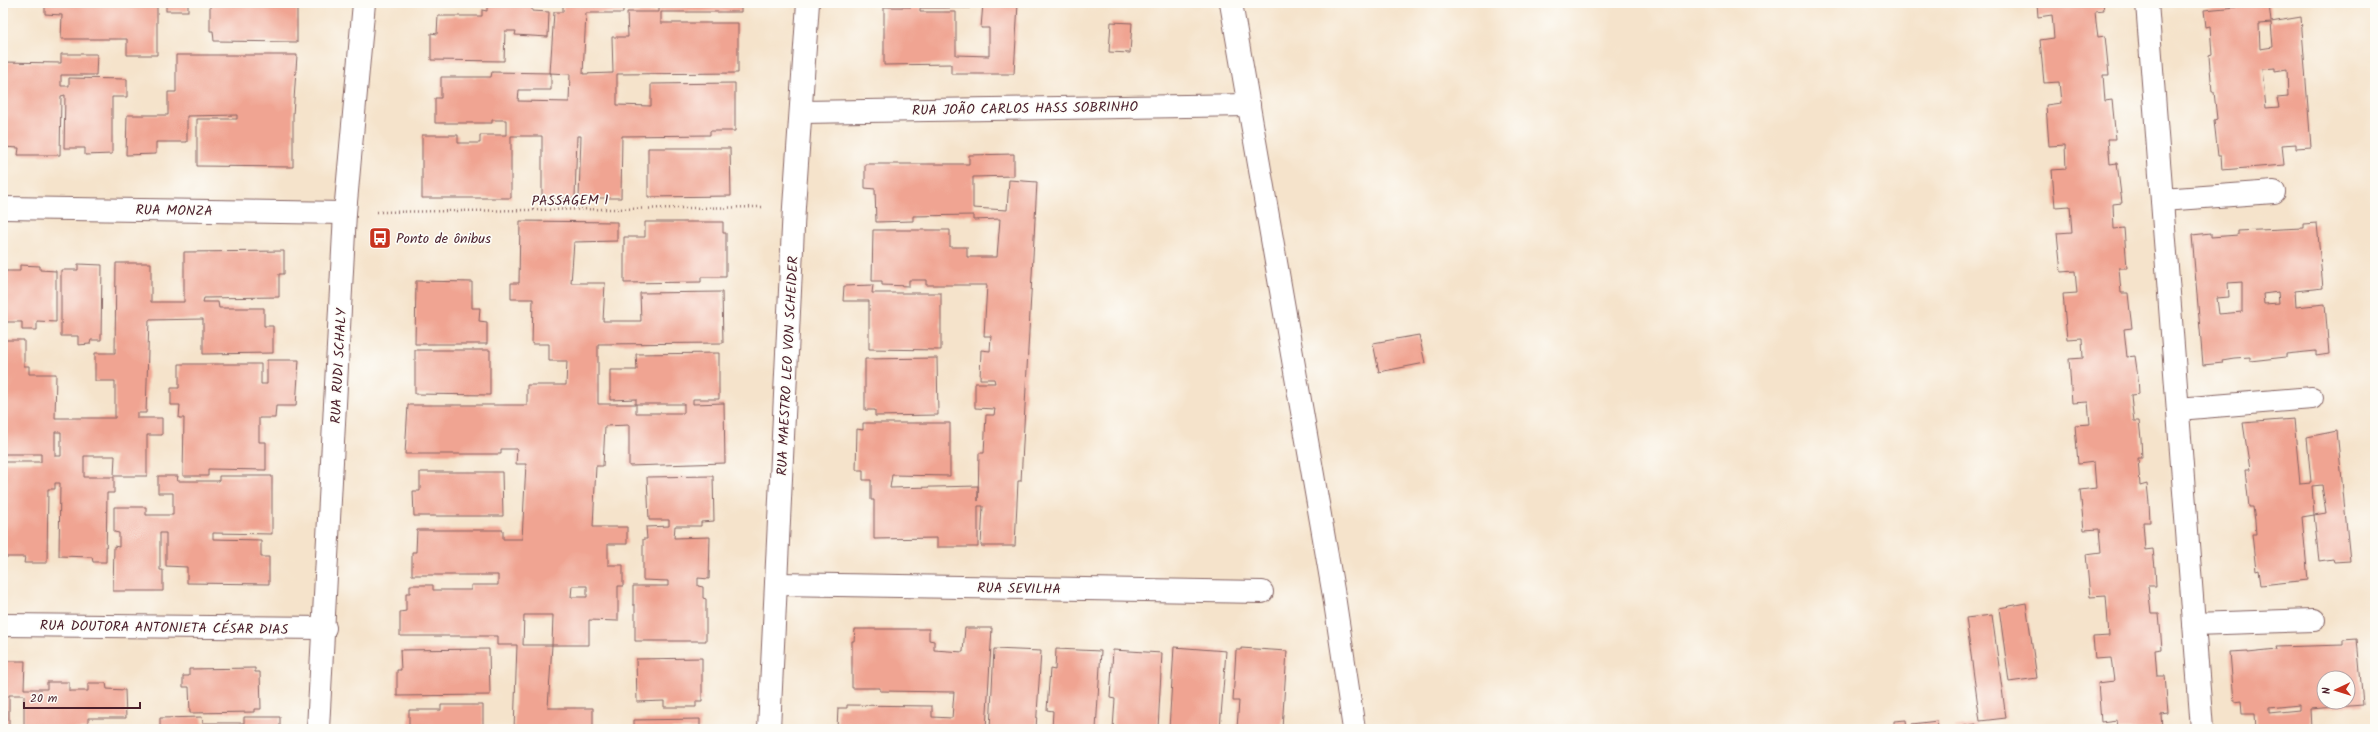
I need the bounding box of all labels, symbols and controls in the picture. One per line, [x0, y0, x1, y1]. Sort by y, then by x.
street label: RUA JOÃO CARLOS HASS SOBRINHO [912, 96, 1139, 122]
street label: PASSAGEM 1 [531, 189, 609, 213]
street label: RUA MONZA [135, 199, 213, 223]
bus stop icon: Ponto de ônibus [367, 225, 393, 251]
place label: Ponto de ônibus [396, 228, 491, 250]
street label: RUA MAESTRO LEO VON SCHEIDER [771, 256, 805, 476]
street label: RUA RUDI SCHALY [325, 307, 353, 424]
street label: RUA SEVILHA [977, 577, 1061, 601]
street label: RUA DOUTORA ANTONIETA CÉSAR DIAS [40, 615, 289, 641]
north arrow [2316, 670, 2356, 710]
scale bar [24, 684, 140, 710]
text: N [2318, 686, 2336, 695]
text: 20 m [30, 689, 58, 708]

